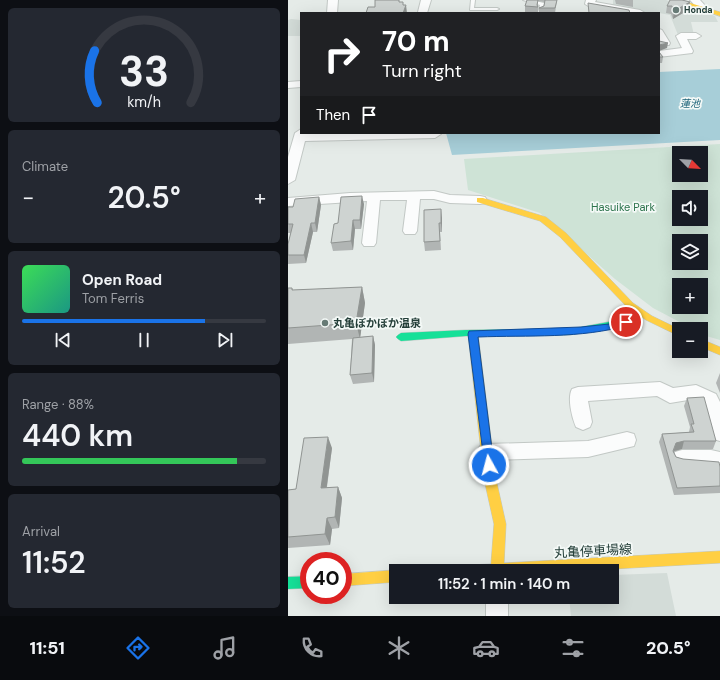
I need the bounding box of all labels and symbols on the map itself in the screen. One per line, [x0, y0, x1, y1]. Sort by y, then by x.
place label: Honda [684, 4, 713, 16]
marker: Honda [671, 5, 681, 15]
water label: 蓮池 [680, 97, 701, 110]
north arrow [672, 146, 708, 182]
park label: Hasuike Park [591, 200, 655, 214]
pin [609, 305, 643, 339]
place label: 丸亀ぽかぽか温泉 [333, 316, 421, 330]
marker: 丸亀ぽかぽか温泉 [320, 318, 330, 328]
position arrow [468, 444, 510, 486]
street label: 丸亀停車場線 [554, 540, 632, 562]
speed limit sign: 40 [300, 552, 352, 604]

